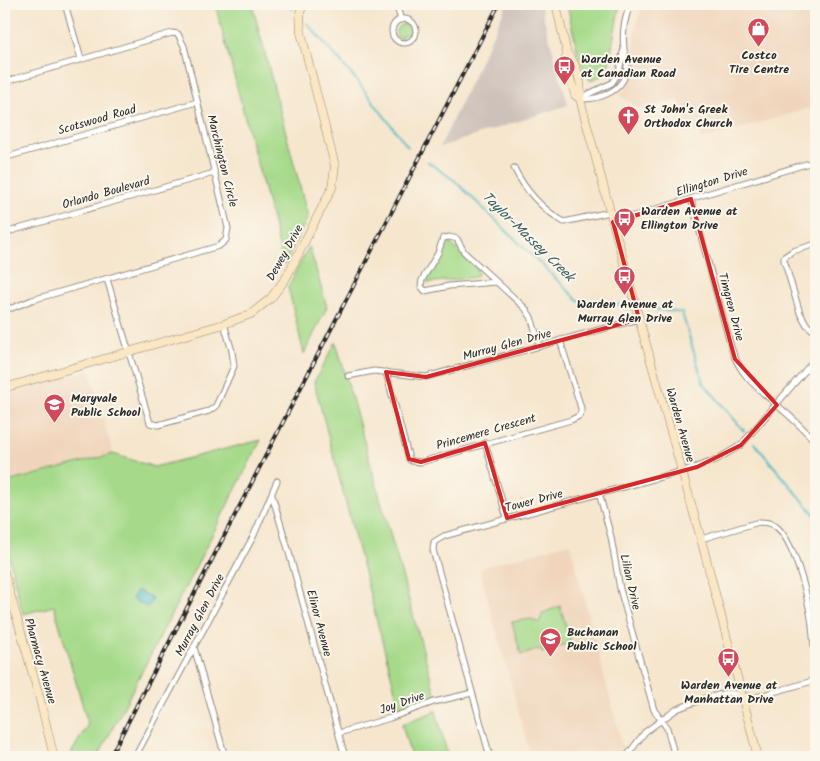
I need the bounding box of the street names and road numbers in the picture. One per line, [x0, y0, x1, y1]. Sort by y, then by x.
street label: Scotswood Road [56, 99, 139, 140]
street label: Marchington Circle [201, 113, 243, 210]
street label: Ellington Drive [674, 162, 751, 202]
street label: Orlando Boulevard [60, 171, 153, 215]
street label: Dewey Drive [262, 221, 309, 285]
street label: Timgren Drive [713, 271, 749, 344]
street label: Murray Glen Drive [461, 324, 554, 366]
street label: Warden Avenue [660, 385, 700, 465]
street label: Princemere Crescent [434, 409, 538, 455]
street label: Tower Drive [503, 484, 566, 518]
street label: Lilian Drive [614, 552, 646, 613]
street label: Murray Glen Drive [170, 570, 230, 660]
street label: Elinor Avenue [301, 587, 337, 659]
street label: Pharmacy Avenue [19, 616, 62, 707]
street label: Joy Drive [377, 686, 428, 720]

